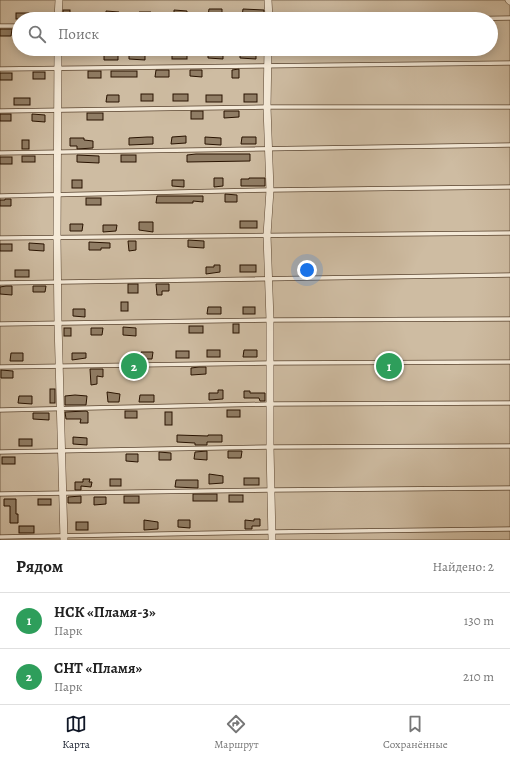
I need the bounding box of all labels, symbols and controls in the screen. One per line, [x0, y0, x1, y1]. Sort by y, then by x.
search box [12, 12, 498, 56]
icon: search [26, 23, 48, 45]
text: Поиск [58, 24, 99, 44]
your location [297, 260, 317, 280]
pin: 2 [121, 351, 147, 381]
pin: 1 [376, 351, 402, 381]
text: Рядом [16, 555, 63, 578]
text: Найдено: 2 [433, 558, 494, 575]
text: НСК «Пламя-3» [54, 602, 156, 622]
text: 1 [27, 612, 31, 629]
text: 130 m [464, 612, 494, 629]
text: Парк [54, 622, 83, 639]
text: СНТ «Пламя» [54, 658, 142, 678]
text: 2 [26, 668, 32, 685]
text: 210 m [463, 668, 494, 685]
text: Парк [54, 678, 83, 695]
tab: Карта [62, 713, 90, 752]
tab: Маршрут [214, 713, 259, 752]
tab: Сохранённые [383, 713, 448, 752]

